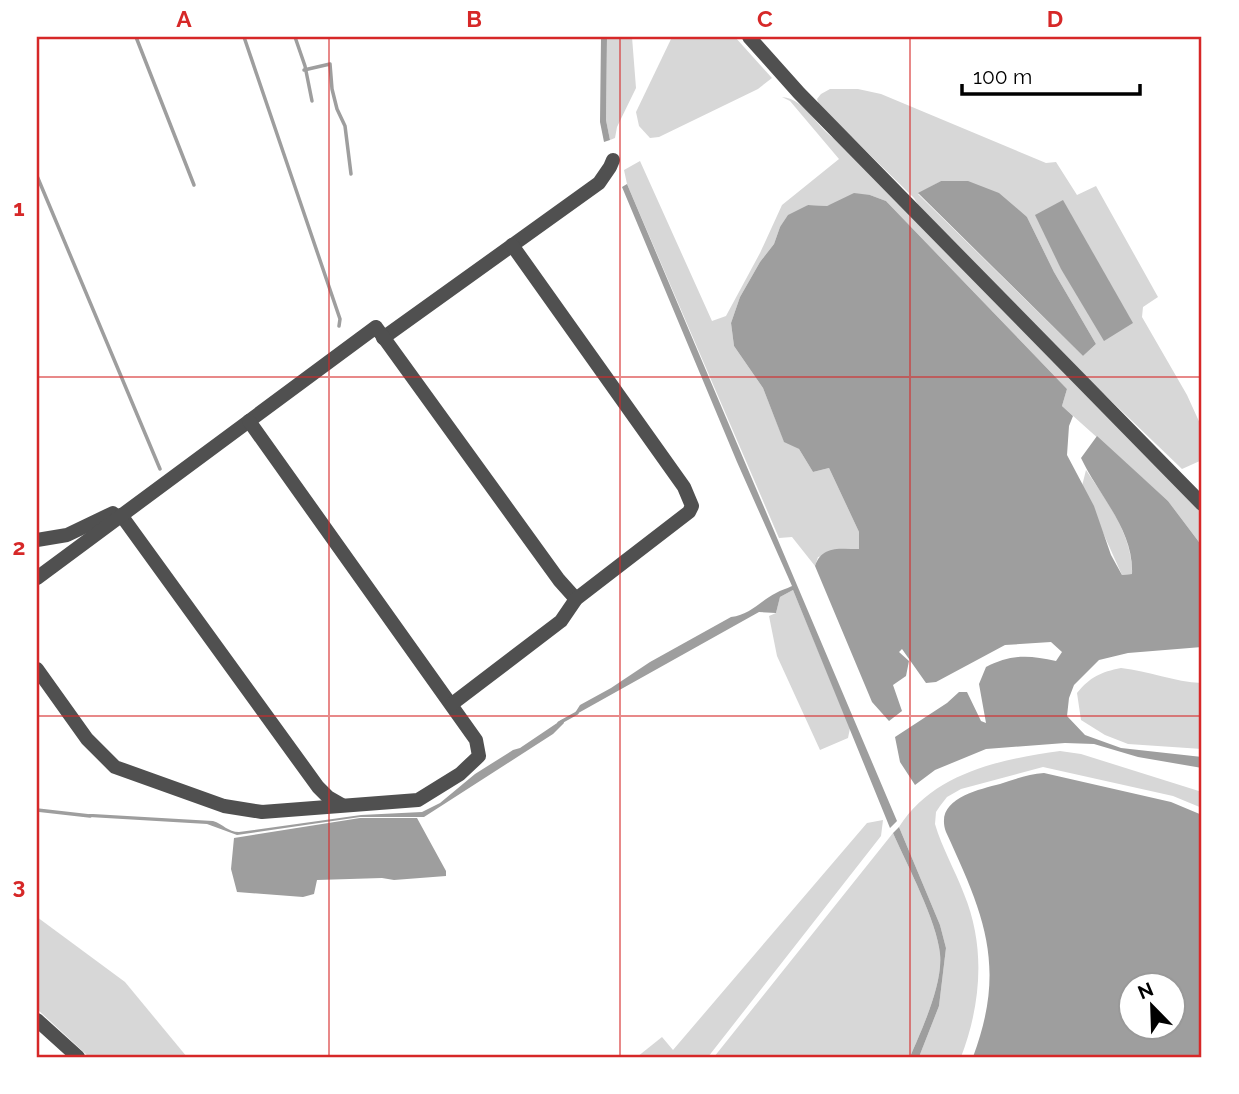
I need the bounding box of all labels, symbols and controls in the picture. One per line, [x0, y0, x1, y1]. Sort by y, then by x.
text: A [176, 5, 192, 32]
text: B [466, 5, 482, 32]
text: C [757, 5, 773, 32]
text: D [1047, 5, 1063, 32]
scale bar [962, 52, 1141, 96]
text: 100 m [973, 64, 1032, 89]
text: 1 [13, 194, 25, 221]
text: 2 [13, 533, 25, 560]
text: 3 [13, 872, 25, 899]
north arrow [1116, 972, 1186, 1042]
text: N [1134, 977, 1156, 1003]

